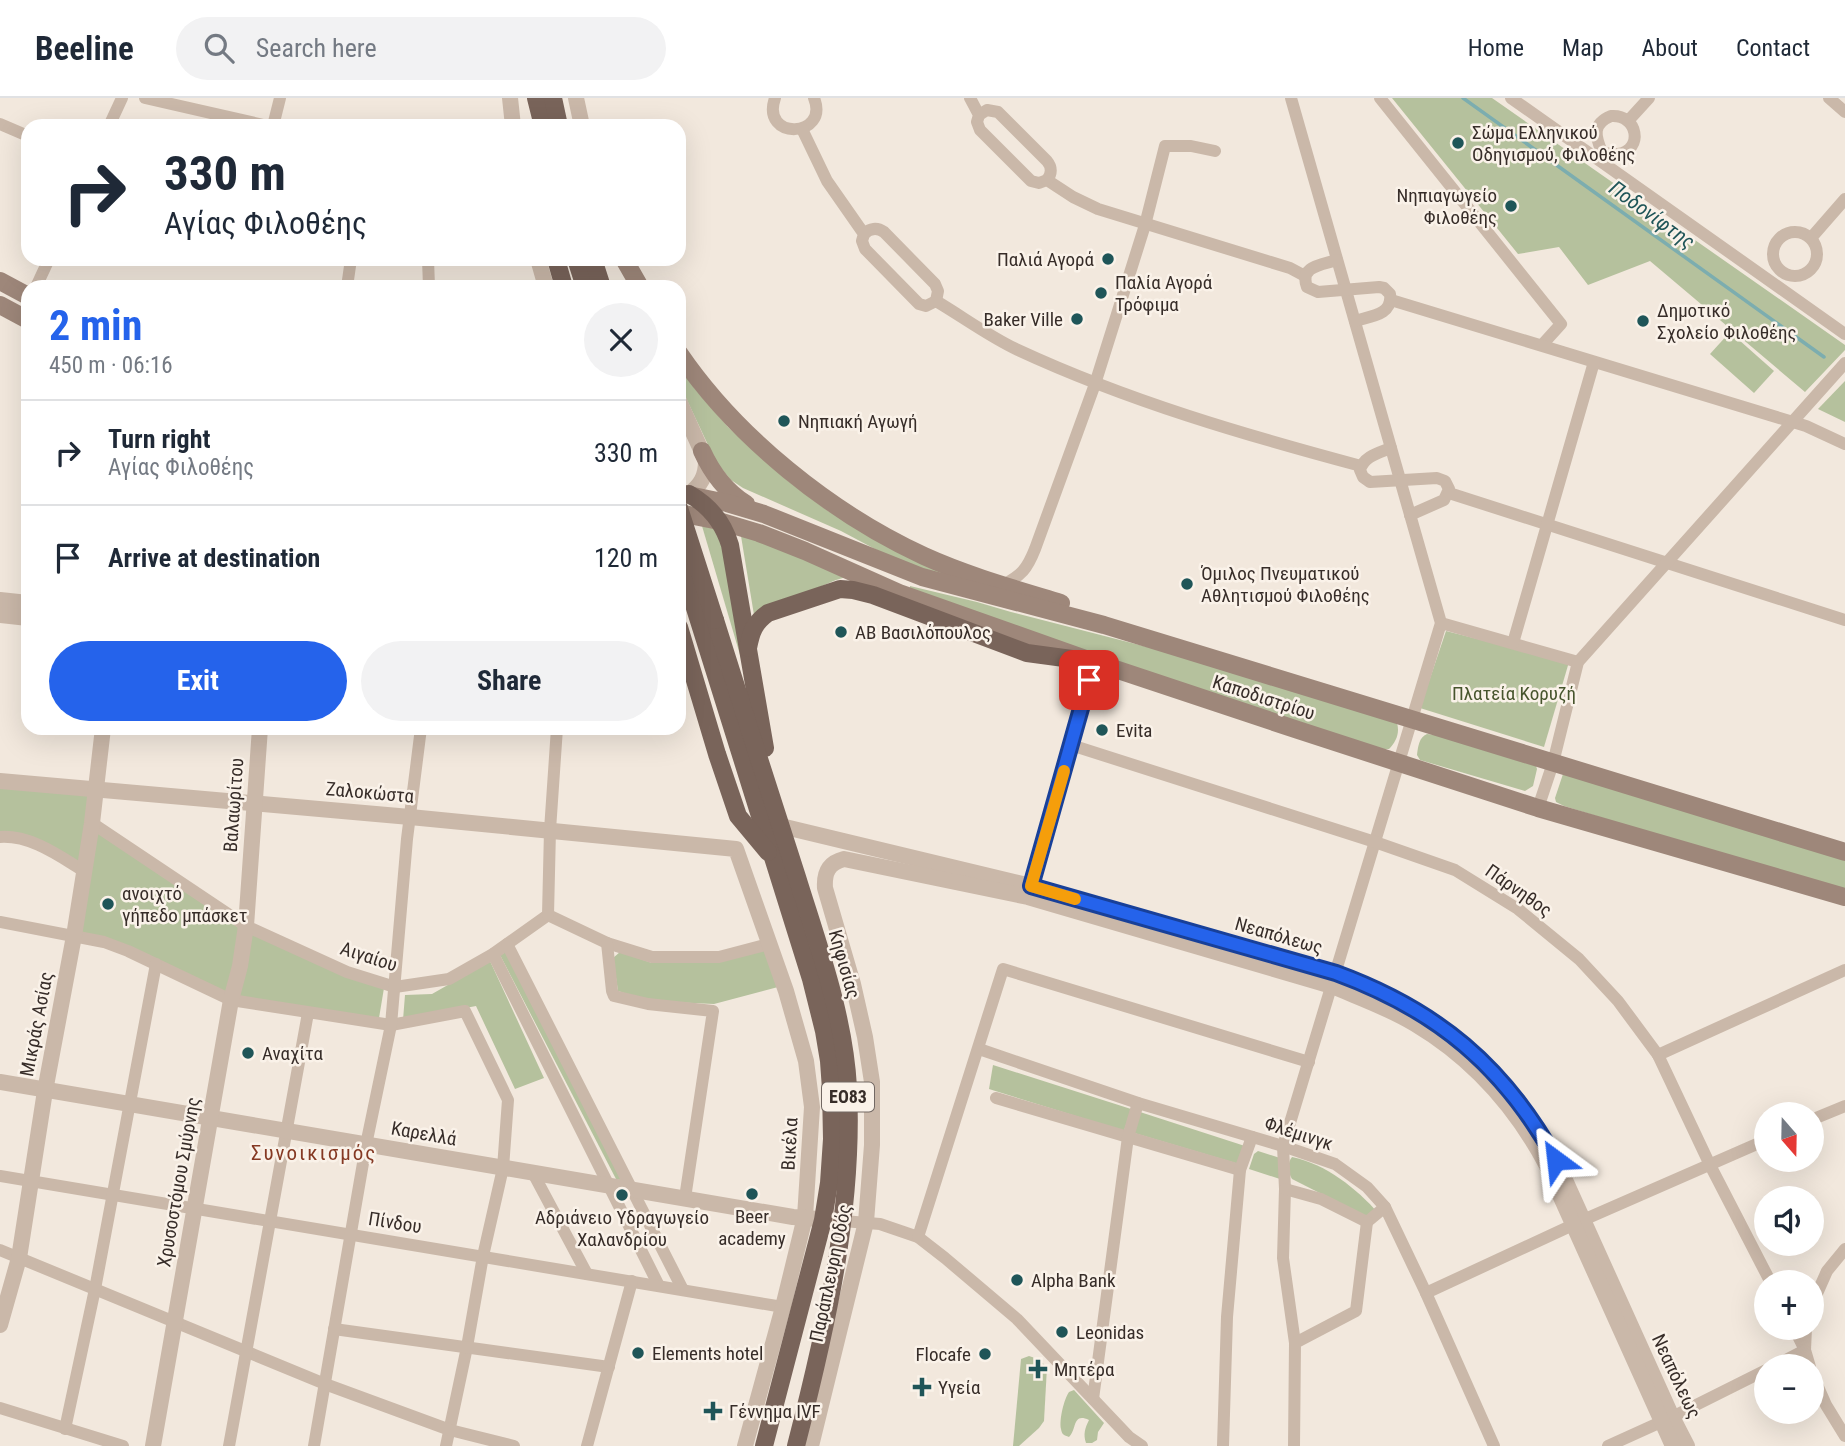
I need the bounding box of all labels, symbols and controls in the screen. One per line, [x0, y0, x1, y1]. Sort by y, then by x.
search box [176, 17, 666, 80]
text: Beeline [35, 29, 134, 68]
icon: search [200, 29, 238, 67]
text: Search here [256, 33, 377, 63]
text: Home [1468, 34, 1524, 62]
text: Map [1562, 34, 1604, 62]
text: About [1642, 34, 1698, 62]
text: Contact [1736, 34, 1810, 62]
place label: Σώμα Ελληνικού Οδηγισμού, Φιλοθέης [1472, 121, 1635, 166]
marker: Σώμα Ελληνικού Οδηγισμού, Φιλοθέης [1450, 135, 1466, 151]
text: 330 m [164, 145, 286, 202]
icon: right [49, 147, 140, 238]
water label: Ποδονίφτης [1605, 176, 1699, 254]
place label: Νηπιαγωγείο Φιλοθέης [1396, 184, 1497, 229]
marker: Νηπιαγωγείο Φιλοθέης [1503, 198, 1519, 214]
text: Αγίας Φιλοθέης [164, 204, 367, 242]
place label: Παλιά Αγορά [997, 248, 1095, 271]
marker: Παλιά Αγορά [1100, 251, 1116, 267]
place label: Παλία Αγορά Τρόφιμα [1115, 271, 1213, 316]
marker: Παλία Αγορά Τρόφιμα [1093, 285, 1109, 301]
place label: Δημοτικό Σχολείο Φιλοθέης [1657, 299, 1796, 344]
text: 2 min [49, 301, 142, 350]
button: close [584, 303, 658, 377]
place label: Baker Ville [983, 308, 1063, 331]
marker: Baker Ville [1069, 311, 1085, 327]
marker: Δημοτικό Σχολείο Φιλοθέης [1635, 313, 1651, 329]
text: 450 m · 06:16 [49, 352, 173, 379]
place label: Νηπιακή Αγωγή [798, 410, 918, 433]
marker: Νηπιακή Αγωγή [776, 413, 792, 429]
text: Turn right [108, 424, 210, 454]
icon: right [49, 434, 87, 472]
text: 330 m [594, 438, 658, 468]
text: Αγίας Φιλοθέης [108, 454, 254, 481]
icon: arrive [49, 539, 87, 577]
text: Arrive at destination [108, 543, 320, 573]
text: 120 m [594, 543, 658, 573]
place label: Όμιλος Πνευματικού Αθλητισμού Φιλοθέης [1200, 562, 1370, 607]
marker: Όμιλος Πνευματικού Αθλητισμού Φιλοθέης [1179, 576, 1195, 592]
place label: ΑΒ Βασιλόπουλος [855, 621, 991, 644]
marker: ΑΒ Βασιλόπουλος [833, 624, 849, 640]
button: Exit [49, 641, 347, 721]
button: Share [361, 641, 658, 721]
pin [1059, 650, 1119, 710]
icon: arrive [1070, 661, 1108, 699]
street label: Καποδιστρίου [1210, 670, 1318, 725]
park label: Πλατεία Κορυζή [1452, 682, 1576, 705]
place label: Evita [1116, 719, 1152, 742]
marker: Evita [1094, 722, 1110, 738]
street label: Βαλαωρίτου [219, 757, 248, 853]
street label: Ζαλοκώστα [325, 777, 416, 808]
street label: Πάρνηθος [1481, 859, 1556, 922]
place label: ανοιχτό γήπεδο μπάσκετ [122, 882, 247, 927]
marker: ανοιχτό γήπεδο μπάσκετ [100, 896, 116, 912]
street label: Νεαπόλεως [1232, 912, 1325, 959]
street label: Κηφισίας [824, 927, 865, 1001]
street label: Αιγαίου [338, 937, 400, 976]
street label: Μικράς Ασίας [15, 970, 58, 1078]
place label: Αναχίτα [262, 1042, 323, 1065]
marker: Αναχίτα [240, 1045, 256, 1061]
road number: ΕΟ83 [822, 1082, 874, 1112]
street label: Χρυσοστόμου Σμύρνης [152, 1095, 205, 1269]
north arrow [1754, 1102, 1824, 1172]
map controls [1754, 1102, 1824, 1424]
street label: Φλέμινγκ [1262, 1112, 1336, 1155]
street label: Καρελλά [389, 1116, 459, 1151]
street label: Βικέλα [777, 1116, 802, 1171]
position arrow [1519, 1123, 1593, 1197]
district label: Συνοικισμός [251, 1141, 377, 1165]
marker: Beer academy [744, 1186, 760, 1202]
button: sound [1754, 1186, 1824, 1256]
marker: Αδριάνειο Υδραγωγείο Χαλανδρίου [614, 1187, 630, 1203]
street label: Παράπλευρη Οδός [805, 1202, 856, 1344]
place label: Beer academy [718, 1205, 786, 1250]
place label: Αδριάνειο Υδραγωγείο Χαλανδρίου [535, 1206, 709, 1251]
street label: Πίνδου [367, 1207, 423, 1238]
place label: Alpha Bank [1031, 1269, 1116, 1292]
button: + [1754, 1270, 1824, 1340]
marker: Alpha Bank [1009, 1272, 1025, 1288]
place label: Leonidas [1076, 1321, 1144, 1344]
marker: Leonidas [1054, 1324, 1070, 1340]
street label: Νεαπόλεως [1647, 1330, 1706, 1422]
place label: Elements hotel [652, 1342, 763, 1365]
place label: Flocafe [915, 1343, 971, 1366]
marker: Elements hotel [630, 1345, 646, 1361]
marker: Flocafe [977, 1346, 993, 1362]
button: − [1754, 1354, 1824, 1424]
place label: Μητέρα [1054, 1358, 1115, 1381]
marker: Μητέρα [1028, 1359, 1048, 1379]
place label: Υγεία [938, 1376, 981, 1399]
marker: Υγεία [912, 1377, 932, 1397]
place label: Γέννημα IVF [729, 1400, 821, 1423]
marker: Γέννημα IVF [703, 1401, 723, 1421]

